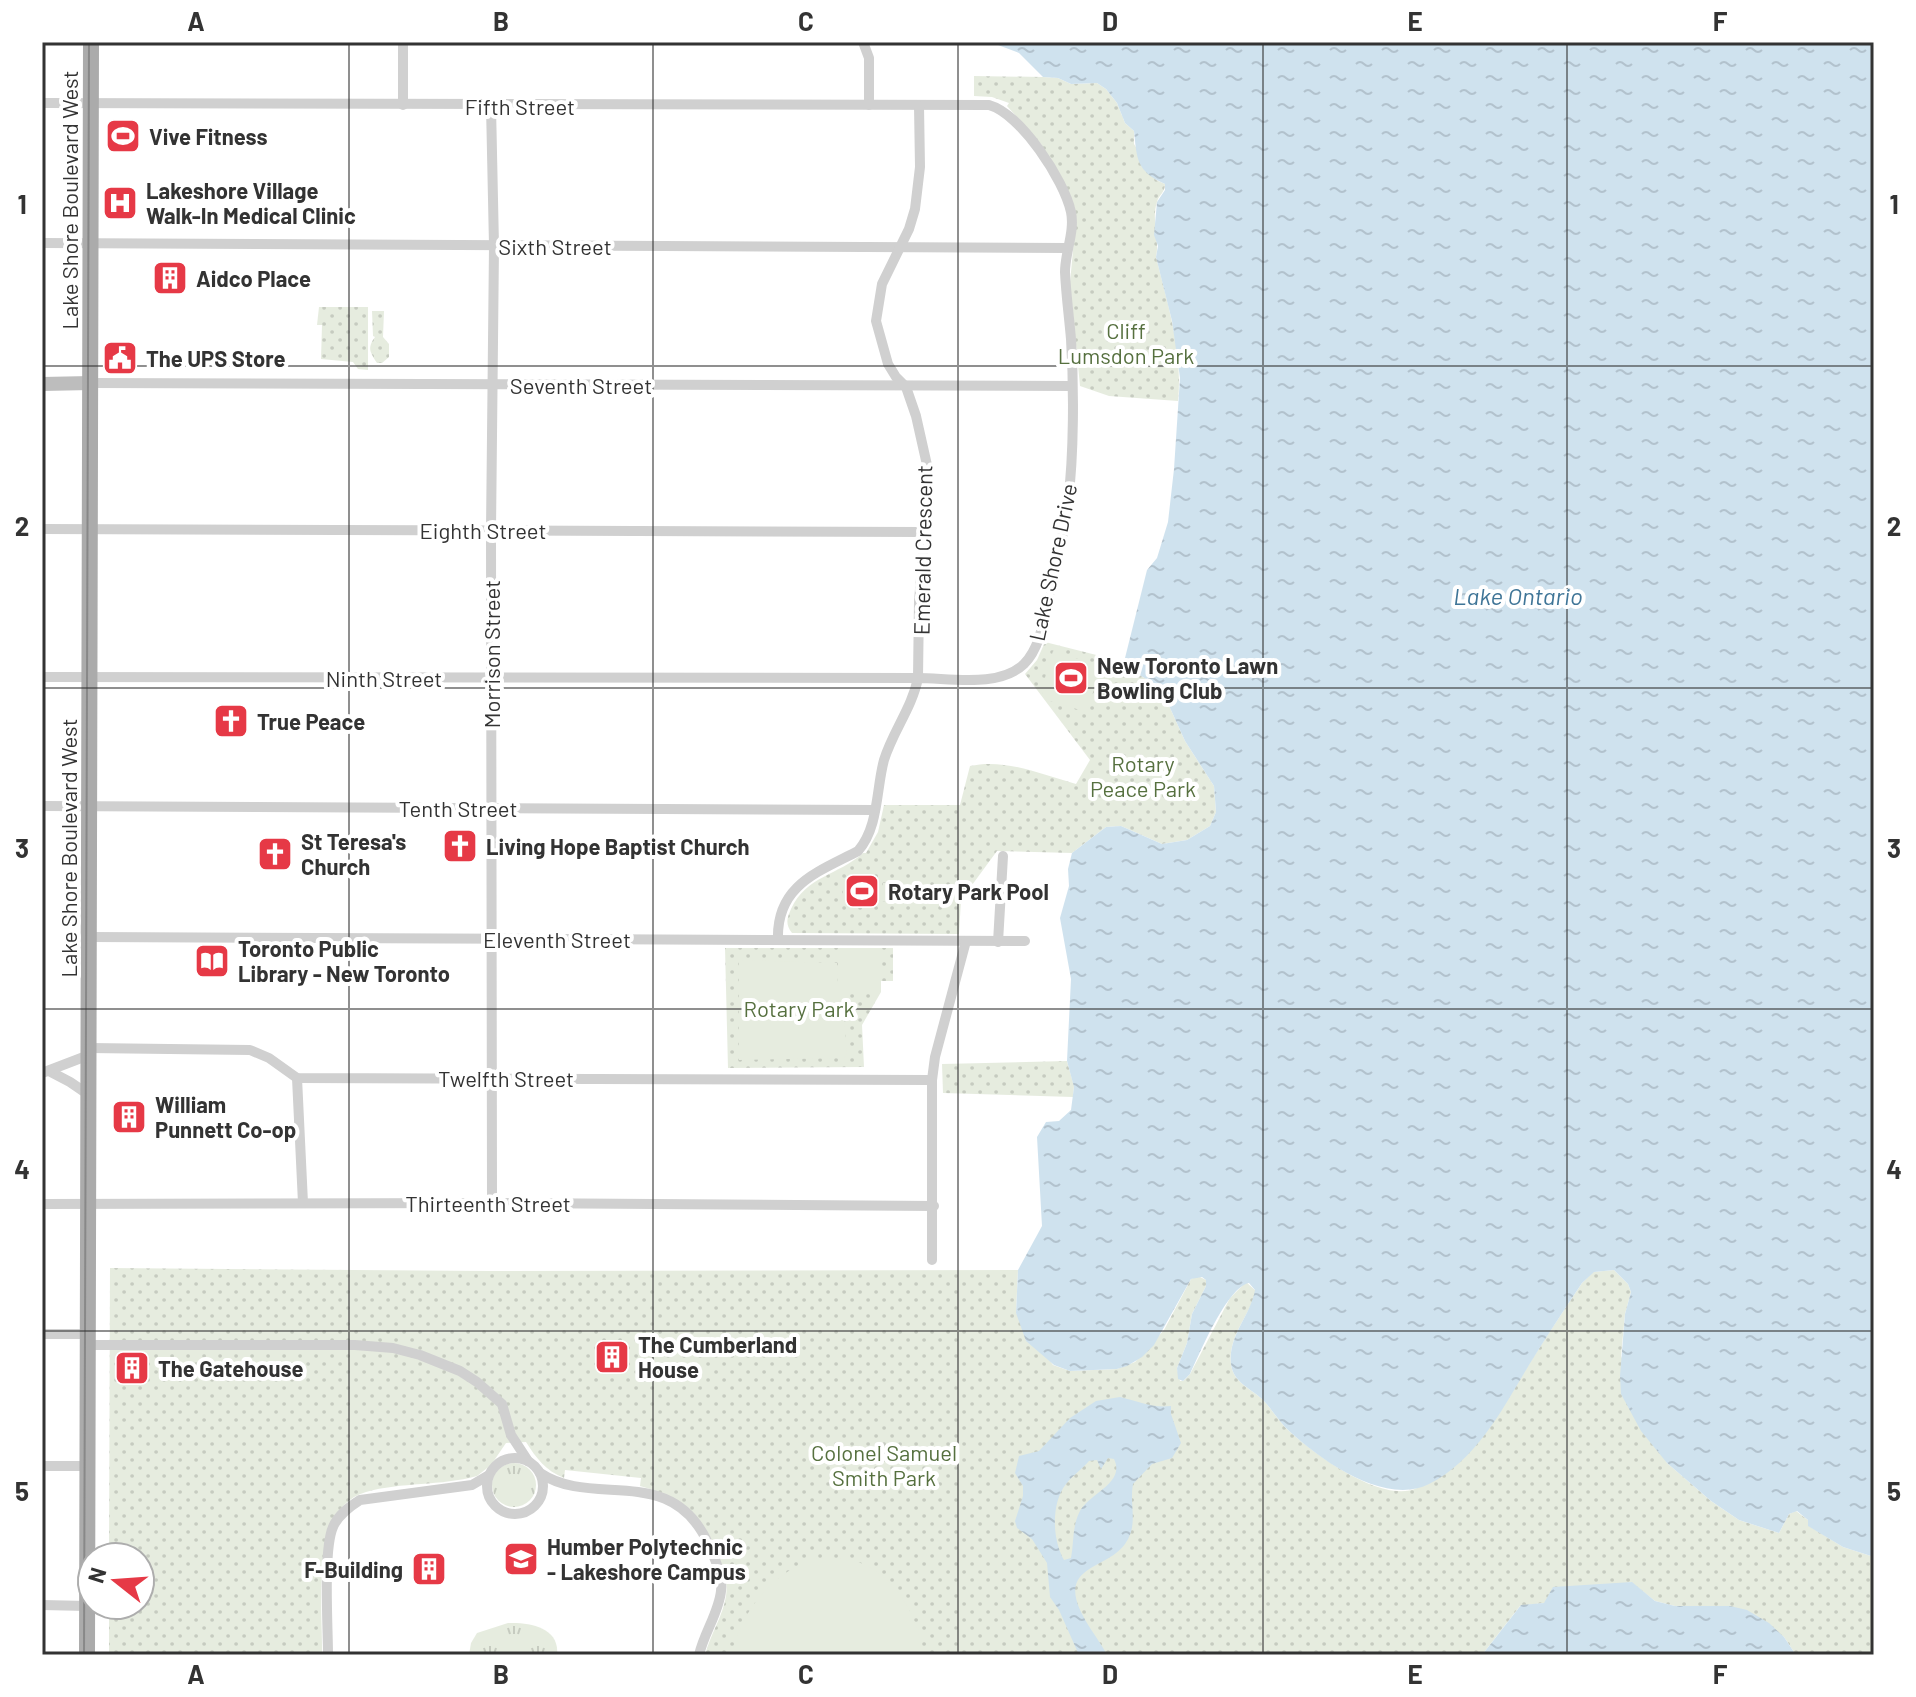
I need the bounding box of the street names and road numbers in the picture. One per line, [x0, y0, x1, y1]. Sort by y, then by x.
street label: Lake Shore Boulevard West [56, 70, 82, 330]
street label: Fifth Street [465, 93, 575, 119]
street label: Sixth Street [498, 233, 612, 259]
street label: Seventh Street [510, 372, 652, 398]
street label: Emerald Crescent [908, 465, 936, 635]
street label: Lake Shore Drive [1023, 481, 1081, 643]
street label: Eighth Street [420, 517, 546, 543]
street label: Morrison Street [478, 580, 504, 728]
street label: Ninth Street [326, 665, 442, 691]
street label: Lake Shore Boulevard West [55, 718, 81, 978]
street label: Tenth Street [399, 795, 517, 821]
street label: Eleventh Street [483, 926, 631, 952]
street label: Twelfth Street [438, 1065, 574, 1091]
street label: Thirteenth Street [405, 1190, 571, 1216]

